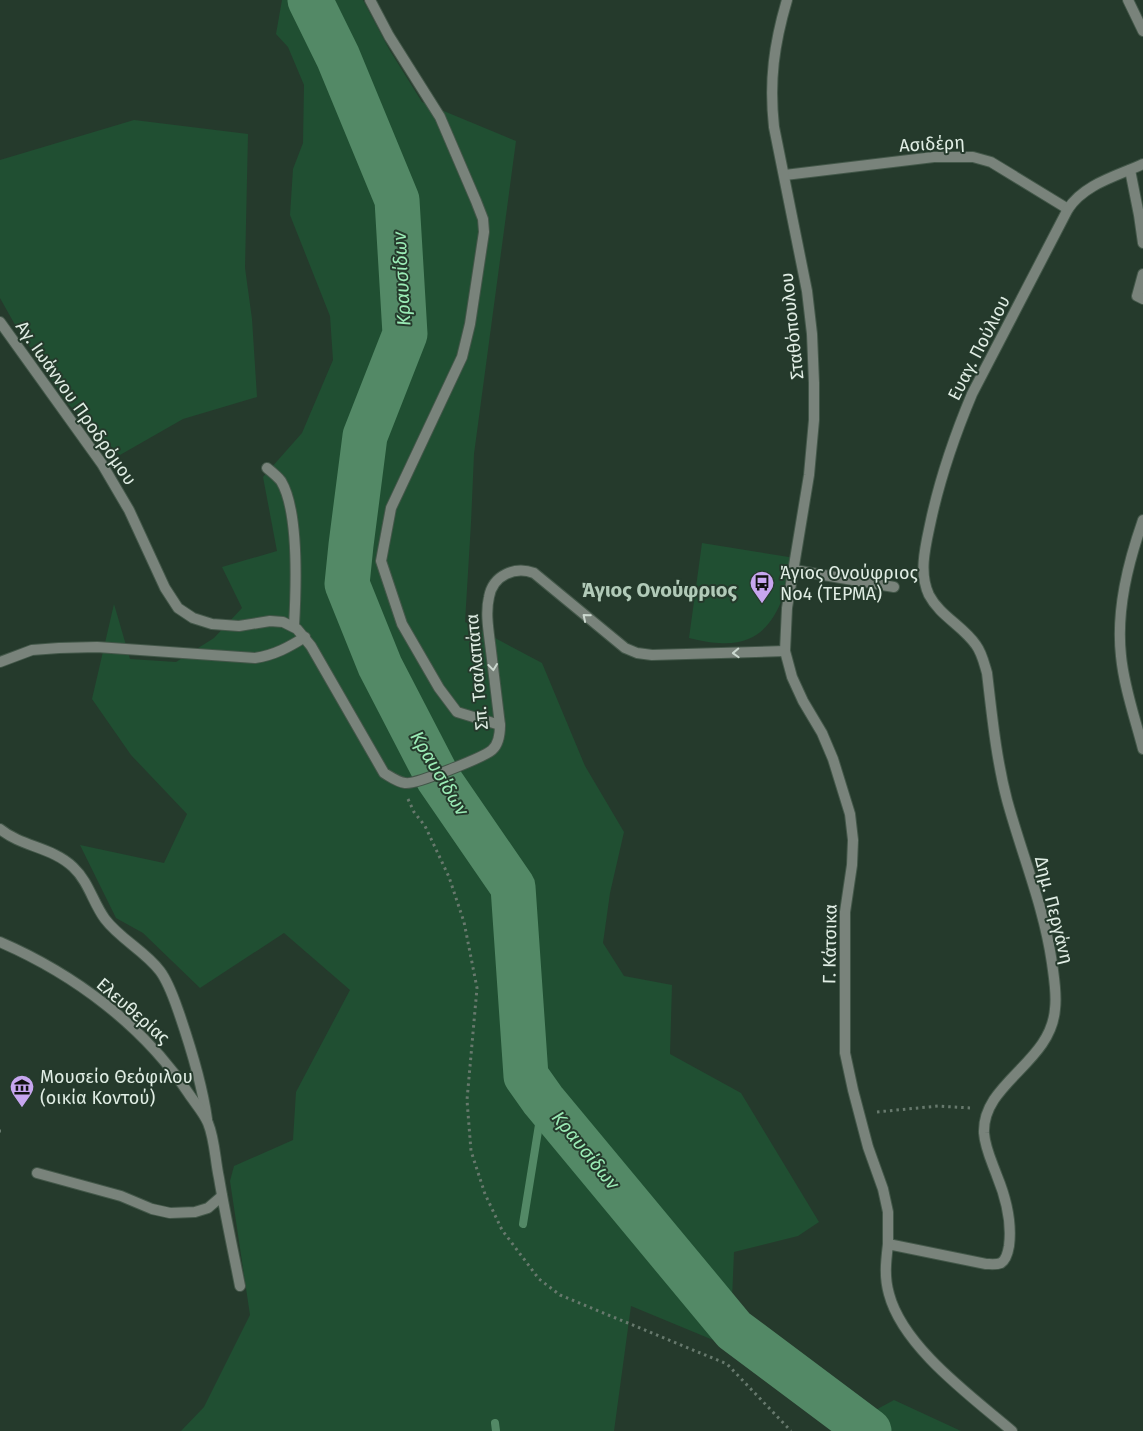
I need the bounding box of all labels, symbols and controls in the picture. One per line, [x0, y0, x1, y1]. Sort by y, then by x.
street label: Ασιδέρη [899, 131, 965, 157]
water label: Κραυσίδων [387, 230, 415, 327]
street label: Σταθόπουλου [775, 271, 809, 381]
street label: Ευαγ. Πούλιου [943, 292, 1015, 404]
street label: Αγ. Ιωάννου Προδρόμου [11, 316, 141, 490]
place label: Άγιος Ονούφριος Νο4 (ΤΕΡΜΑ) [780, 562, 918, 605]
bus stop icon: Άγιος Ονούφριος Νο4 (ΤΕΡΜΑ) [749, 570, 775, 604]
district label: Άγιος Ονούφριος [581, 578, 737, 602]
street label: Σπ. Τσαλαπάτα [461, 613, 493, 731]
one-way arrow [583, 614, 592, 622]
one-way arrow [732, 647, 740, 658]
one-way arrow [487, 663, 498, 671]
water label: Κραυσίδων [405, 727, 474, 821]
street label: Δημ. Περγάνη [1030, 854, 1078, 966]
street label: Γ. Κάτσικα [818, 904, 842, 984]
street label: Ελευθερίας [92, 973, 175, 1049]
place label: Μουσείο Θεόφιλου (οικία Κοντού) [40, 1066, 193, 1109]
museum icon: Μουσείο Θεόφιλου (οικία Κοντού) [9, 1074, 35, 1108]
water label: Κραυσίδων [547, 1106, 625, 1195]

